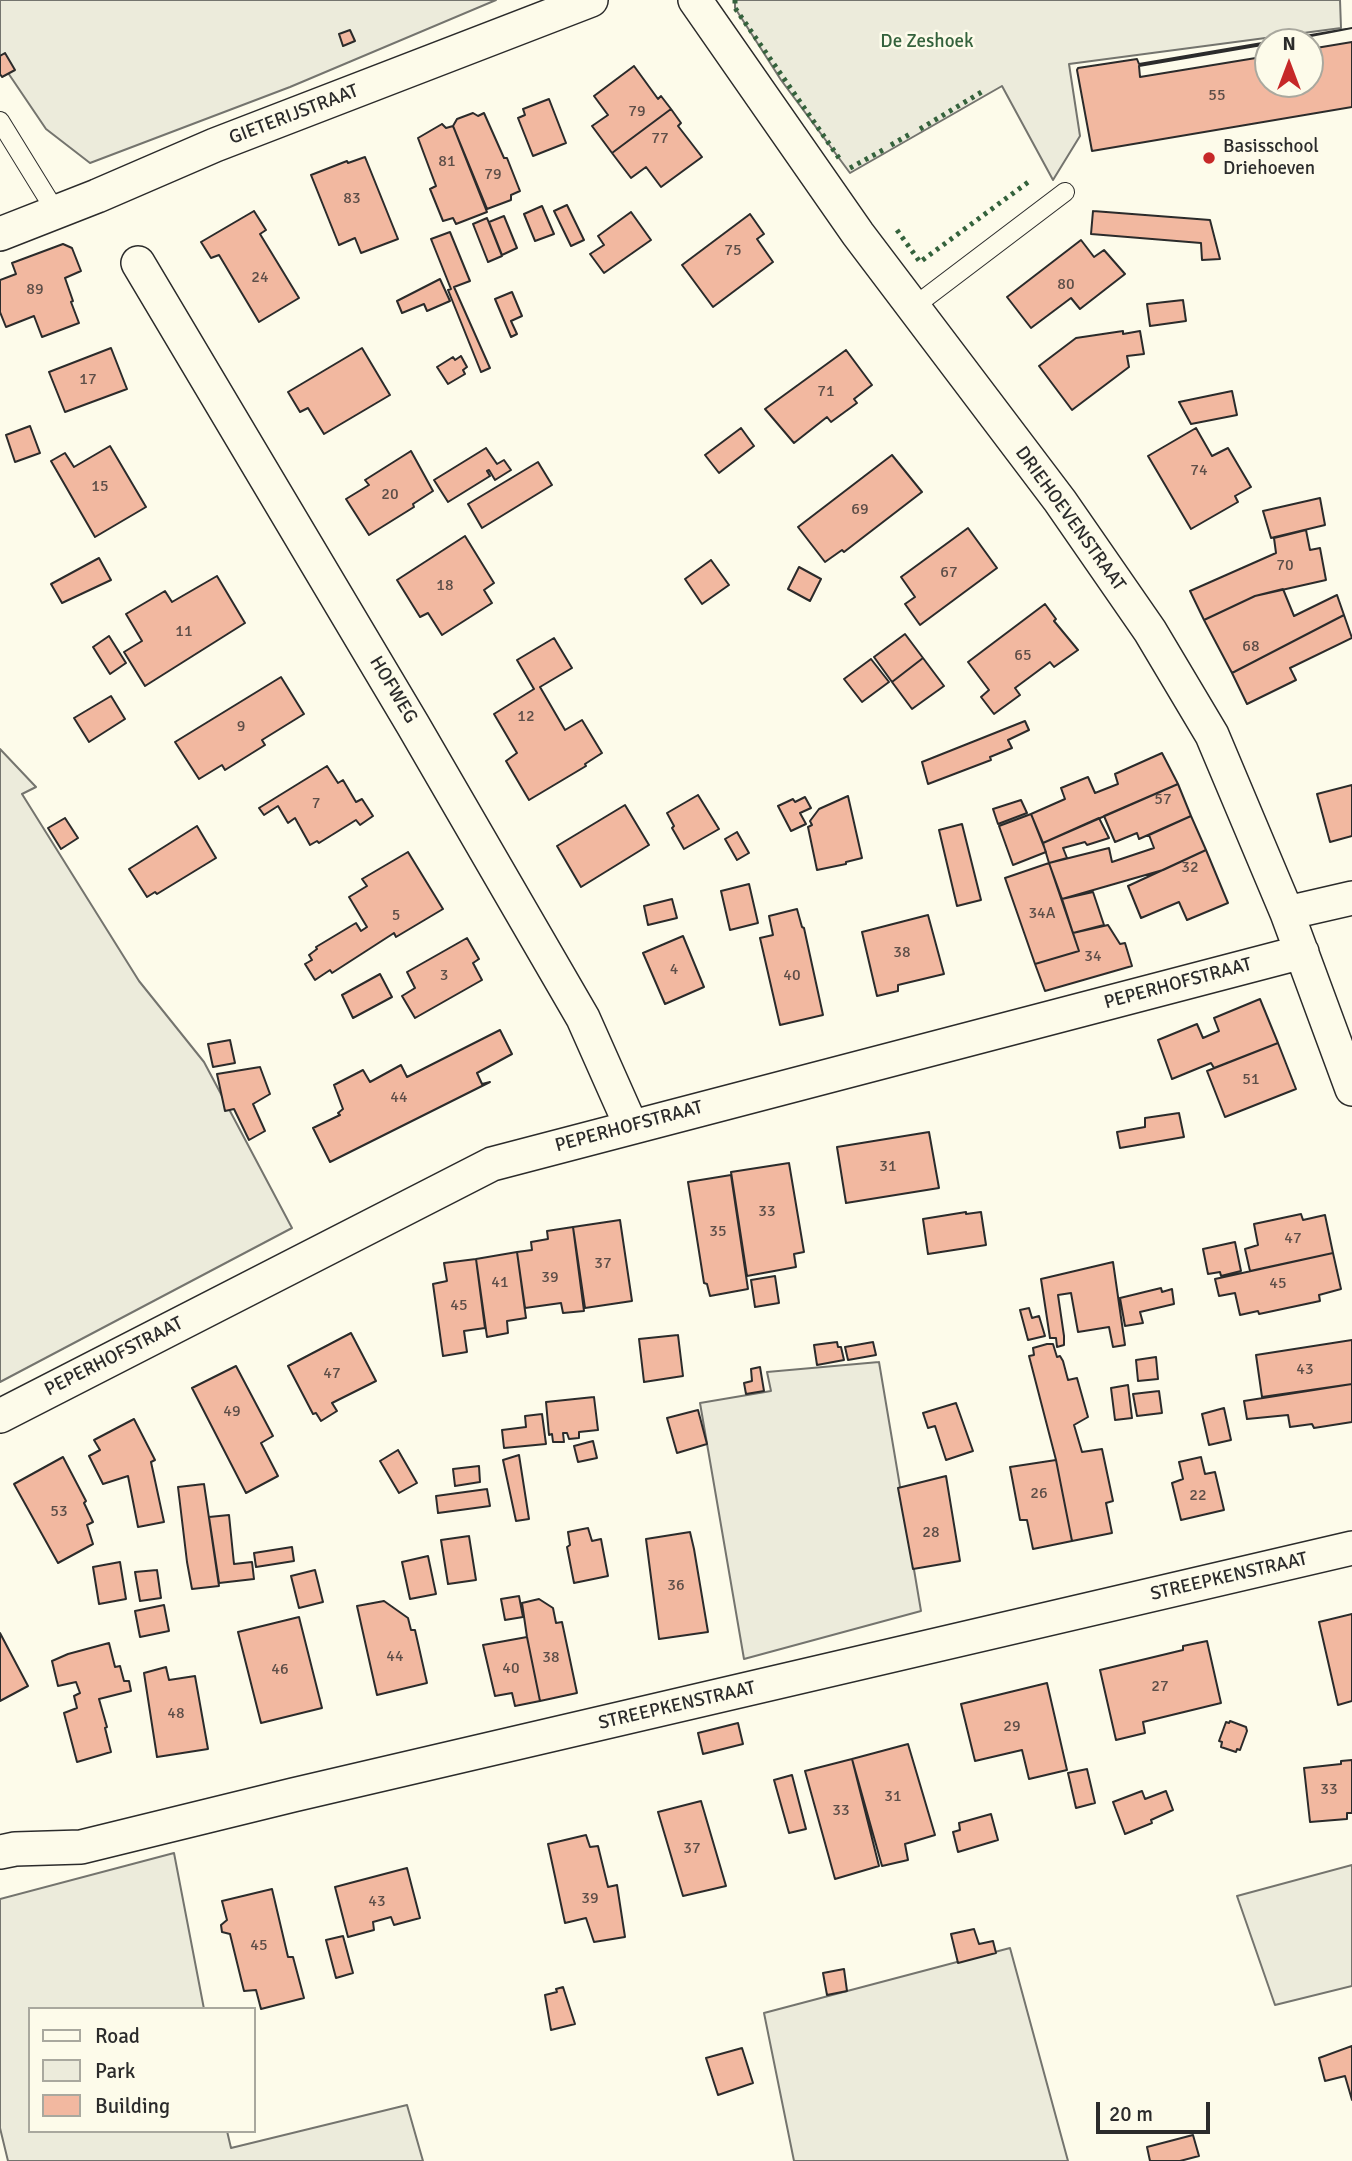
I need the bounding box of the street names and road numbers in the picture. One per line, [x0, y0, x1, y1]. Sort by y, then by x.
street label: GIETERIJSTRAAT [226, 80, 362, 150]
street label: DRIEHOEVENSTRAAT [1010, 442, 1130, 596]
street label: HOFWEG [364, 652, 422, 728]
street label: PEPERHOFSTRAAT [1102, 953, 1254, 1015]
street label: PEPERHOFSTRAAT [553, 1096, 705, 1158]
street label: PEPERHOFSTRAAT [41, 1312, 187, 1402]
street label: STREEPKENSTRAAT [1148, 1548, 1310, 1606]
street label: STREEPKENSTRAAT [596, 1677, 758, 1735]

